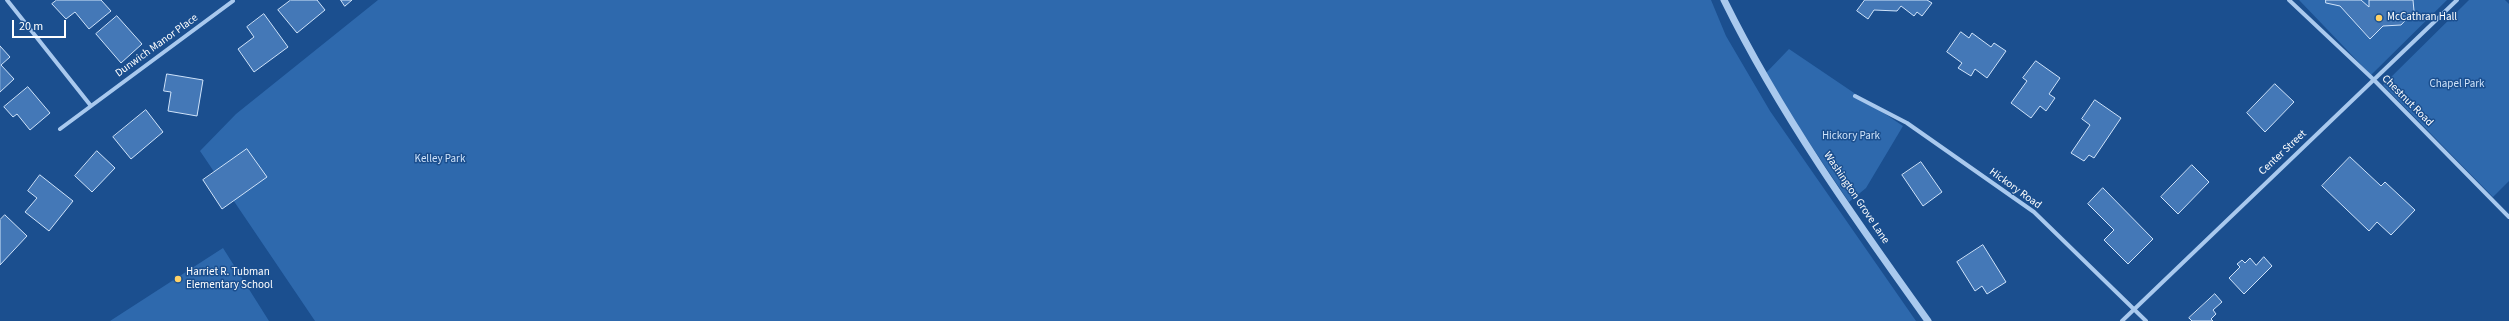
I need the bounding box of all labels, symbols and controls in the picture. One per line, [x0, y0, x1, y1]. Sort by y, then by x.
place label: McCathran Hall [2387, 11, 2457, 25]
scale bar [14, 12, 68, 38]
street label: Dunwich Manor Place [113, 12, 201, 80]
marker: McCathran Hall [2374, 13, 2384, 23]
text: 20 m [19, 18, 43, 35]
street label: Chestnut Road [2379, 73, 2435, 129]
park label: Chapel Park [2430, 78, 2484, 92]
street label: Center Street [2256, 128, 2310, 178]
park label: Hickory Park [1822, 130, 1880, 144]
street label: Washington Grove Lane [1820, 149, 1892, 247]
park label: Kelley Park [415, 153, 465, 167]
street label: Hickory Road [1986, 166, 2044, 212]
place label: Harriet R. Tubman Elementary School [186, 266, 273, 292]
marker: Harriet R. Tubman Elementary School [173, 274, 183, 284]

